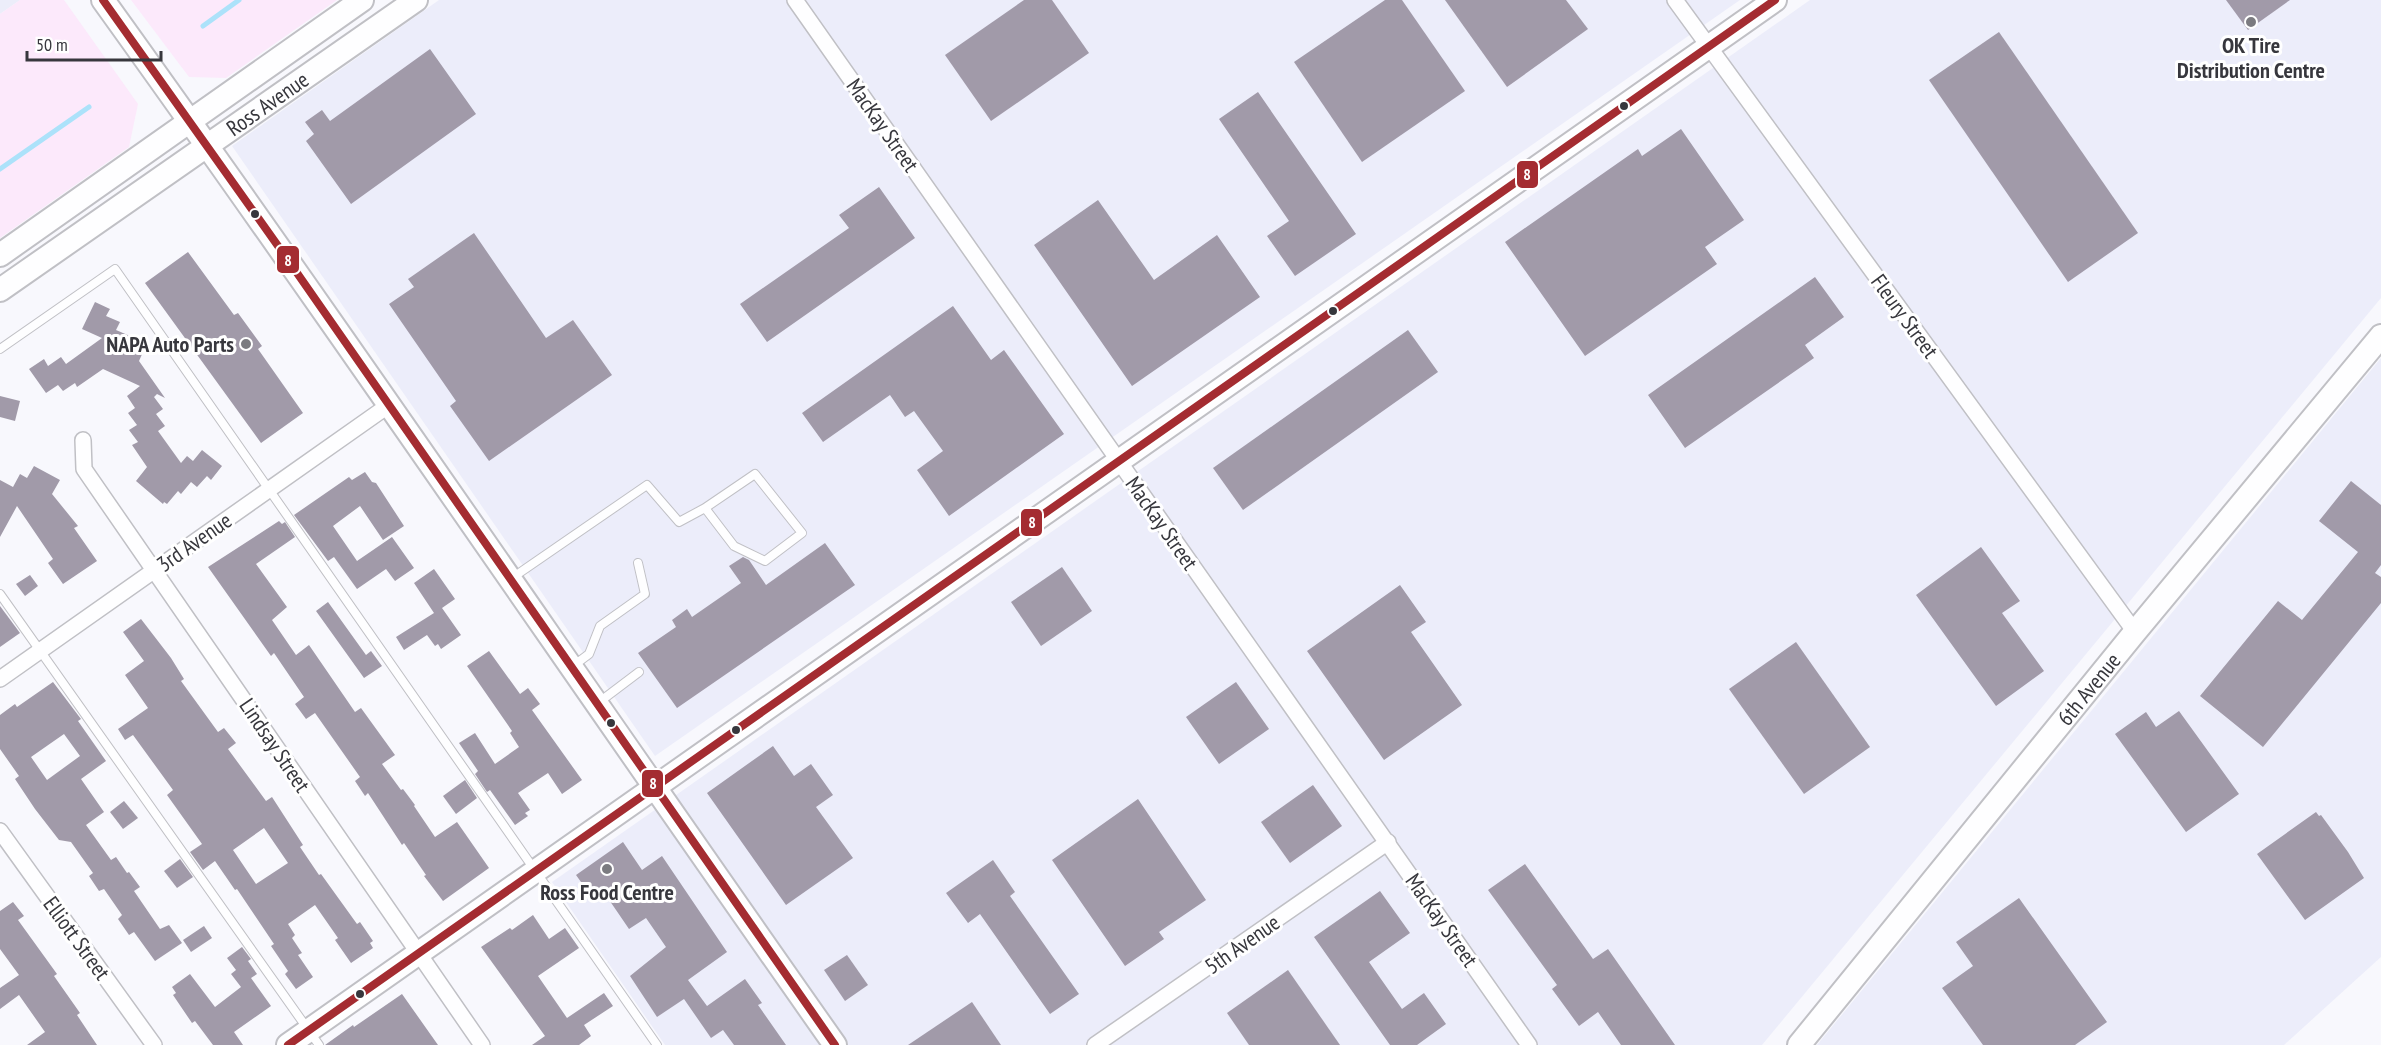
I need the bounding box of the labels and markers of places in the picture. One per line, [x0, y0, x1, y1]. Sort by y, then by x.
marker: OK Tire Distribution Centre [2244, 15, 2258, 29]
place label: OK Tire Distribution Centre [2177, 31, 2325, 84]
unlabelled marker [1618, 100, 1630, 112]
unlabelled marker [249, 208, 261, 220]
unlabelled marker [1327, 305, 1339, 317]
place label: NAPA Auto Parts [106, 330, 234, 358]
marker: NAPA Auto Parts [239, 337, 253, 351]
unlabelled marker [605, 717, 617, 729]
unlabelled marker [730, 724, 742, 736]
marker: Ross Food Centre [600, 862, 614, 876]
place label: Ross Food Centre [540, 878, 674, 906]
unlabelled marker [354, 988, 366, 1000]

